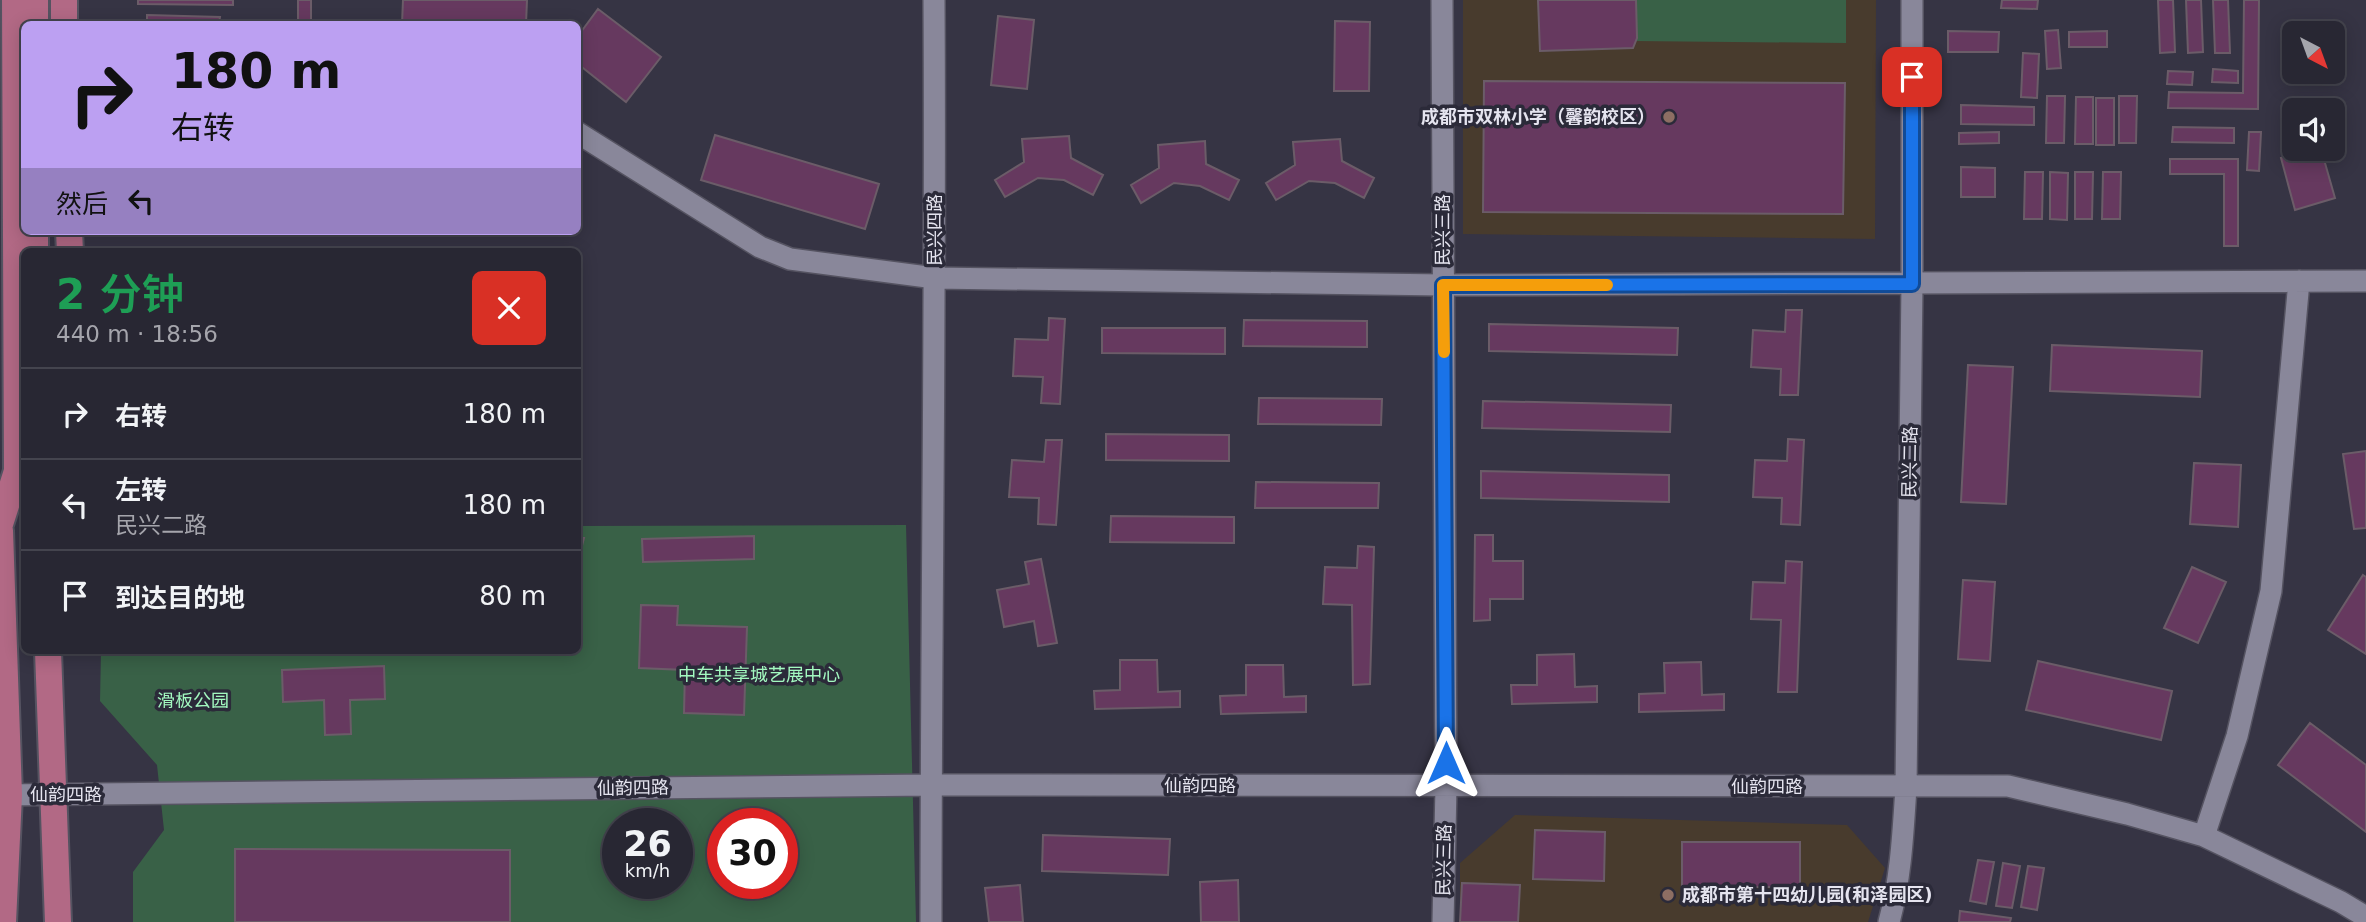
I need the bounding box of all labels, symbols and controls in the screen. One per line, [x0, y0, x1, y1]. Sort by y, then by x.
north arrow [2282, 21, 2345, 84]
map controls [2282, 21, 2345, 161]
text: 180 m [171, 43, 341, 100]
pin [1882, 47, 1942, 107]
icon: right [56, 49, 147, 140]
icon: arrive [1893, 58, 1931, 96]
button: sound [2282, 98, 2345, 161]
place label: 成都市双林小学（馨韵校区） [1421, 106, 1655, 127]
text: 右转 [171, 109, 235, 147]
marker: 成都市双林小学（馨韵校区） [1661, 109, 1677, 125]
icon: left [122, 182, 160, 220]
text: 然后 [56, 189, 108, 219]
street label: 民兴四路 [924, 194, 945, 266]
street label: 民兴三路 [1432, 194, 1453, 266]
text: 2 分钟 [56, 270, 184, 319]
button: close [472, 271, 546, 345]
text: 440 m · 18:56 [56, 321, 218, 347]
icon: right [56, 395, 94, 433]
text: 180 m [463, 399, 546, 429]
text: 右转 [115, 401, 167, 431]
street label: 民兴二路 [1898, 426, 1921, 498]
text: 左转 [115, 475, 167, 505]
icon: left [56, 486, 94, 524]
text: 180 m [463, 490, 546, 520]
text: 民兴二路 [115, 512, 207, 538]
icon: arrive [56, 577, 94, 615]
text: 80 m [479, 581, 546, 611]
text: 到达目的地 [115, 583, 245, 613]
park label: 中车共享城艺展中心 [678, 664, 840, 685]
park label: 滑板公园 [157, 690, 229, 711]
position arrow [1409, 726, 1483, 800]
street label: 仙韵四路 [1164, 775, 1236, 796]
street label: 仙韵四路 [597, 776, 669, 799]
street label: 仙韵四路 [1731, 776, 1803, 797]
street label: 仙韵四路 [30, 784, 102, 805]
speed limit sign: 30 [707, 808, 798, 899]
text: 26 [623, 824, 672, 864]
street label: 民兴三路 [1432, 824, 1455, 896]
text: km/h [625, 860, 670, 881]
place label: 成都市第十四幼儿园(和泽园区) [1682, 884, 1932, 905]
marker: 成都市第十四幼儿园(和泽园区) [1660, 887, 1676, 903]

